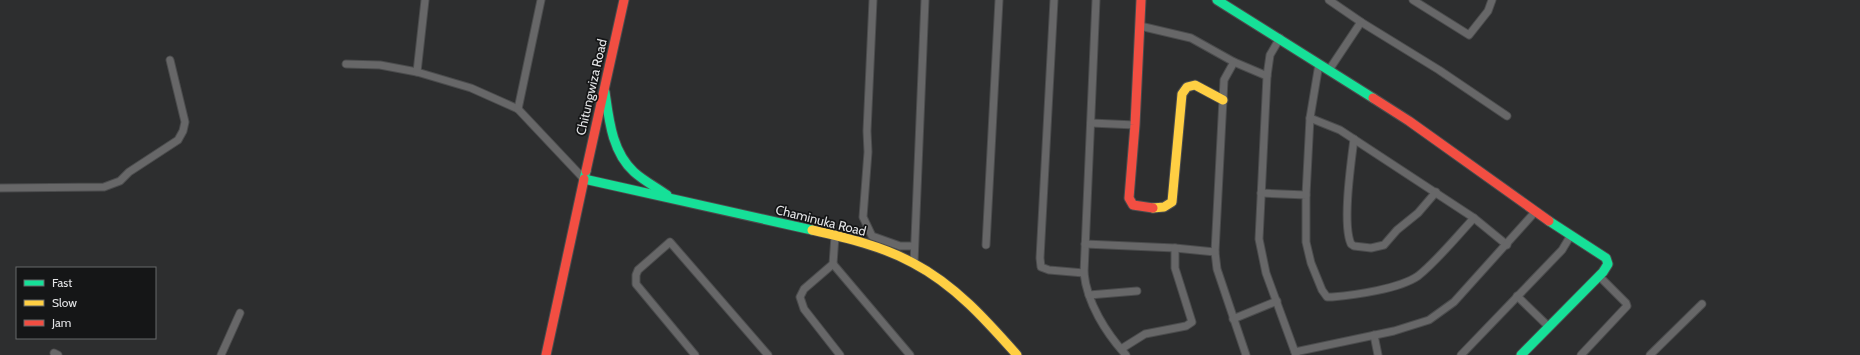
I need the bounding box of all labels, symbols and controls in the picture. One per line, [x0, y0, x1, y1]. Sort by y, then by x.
street label: Chitungwiza Road [572, 37, 610, 137]
street label: Chaminuka Road [774, 201, 868, 239]
legend [16, 267, 156, 339]
text: Fast [52, 275, 72, 290]
text: Slow [52, 295, 77, 310]
text: Jam [51, 315, 71, 330]

